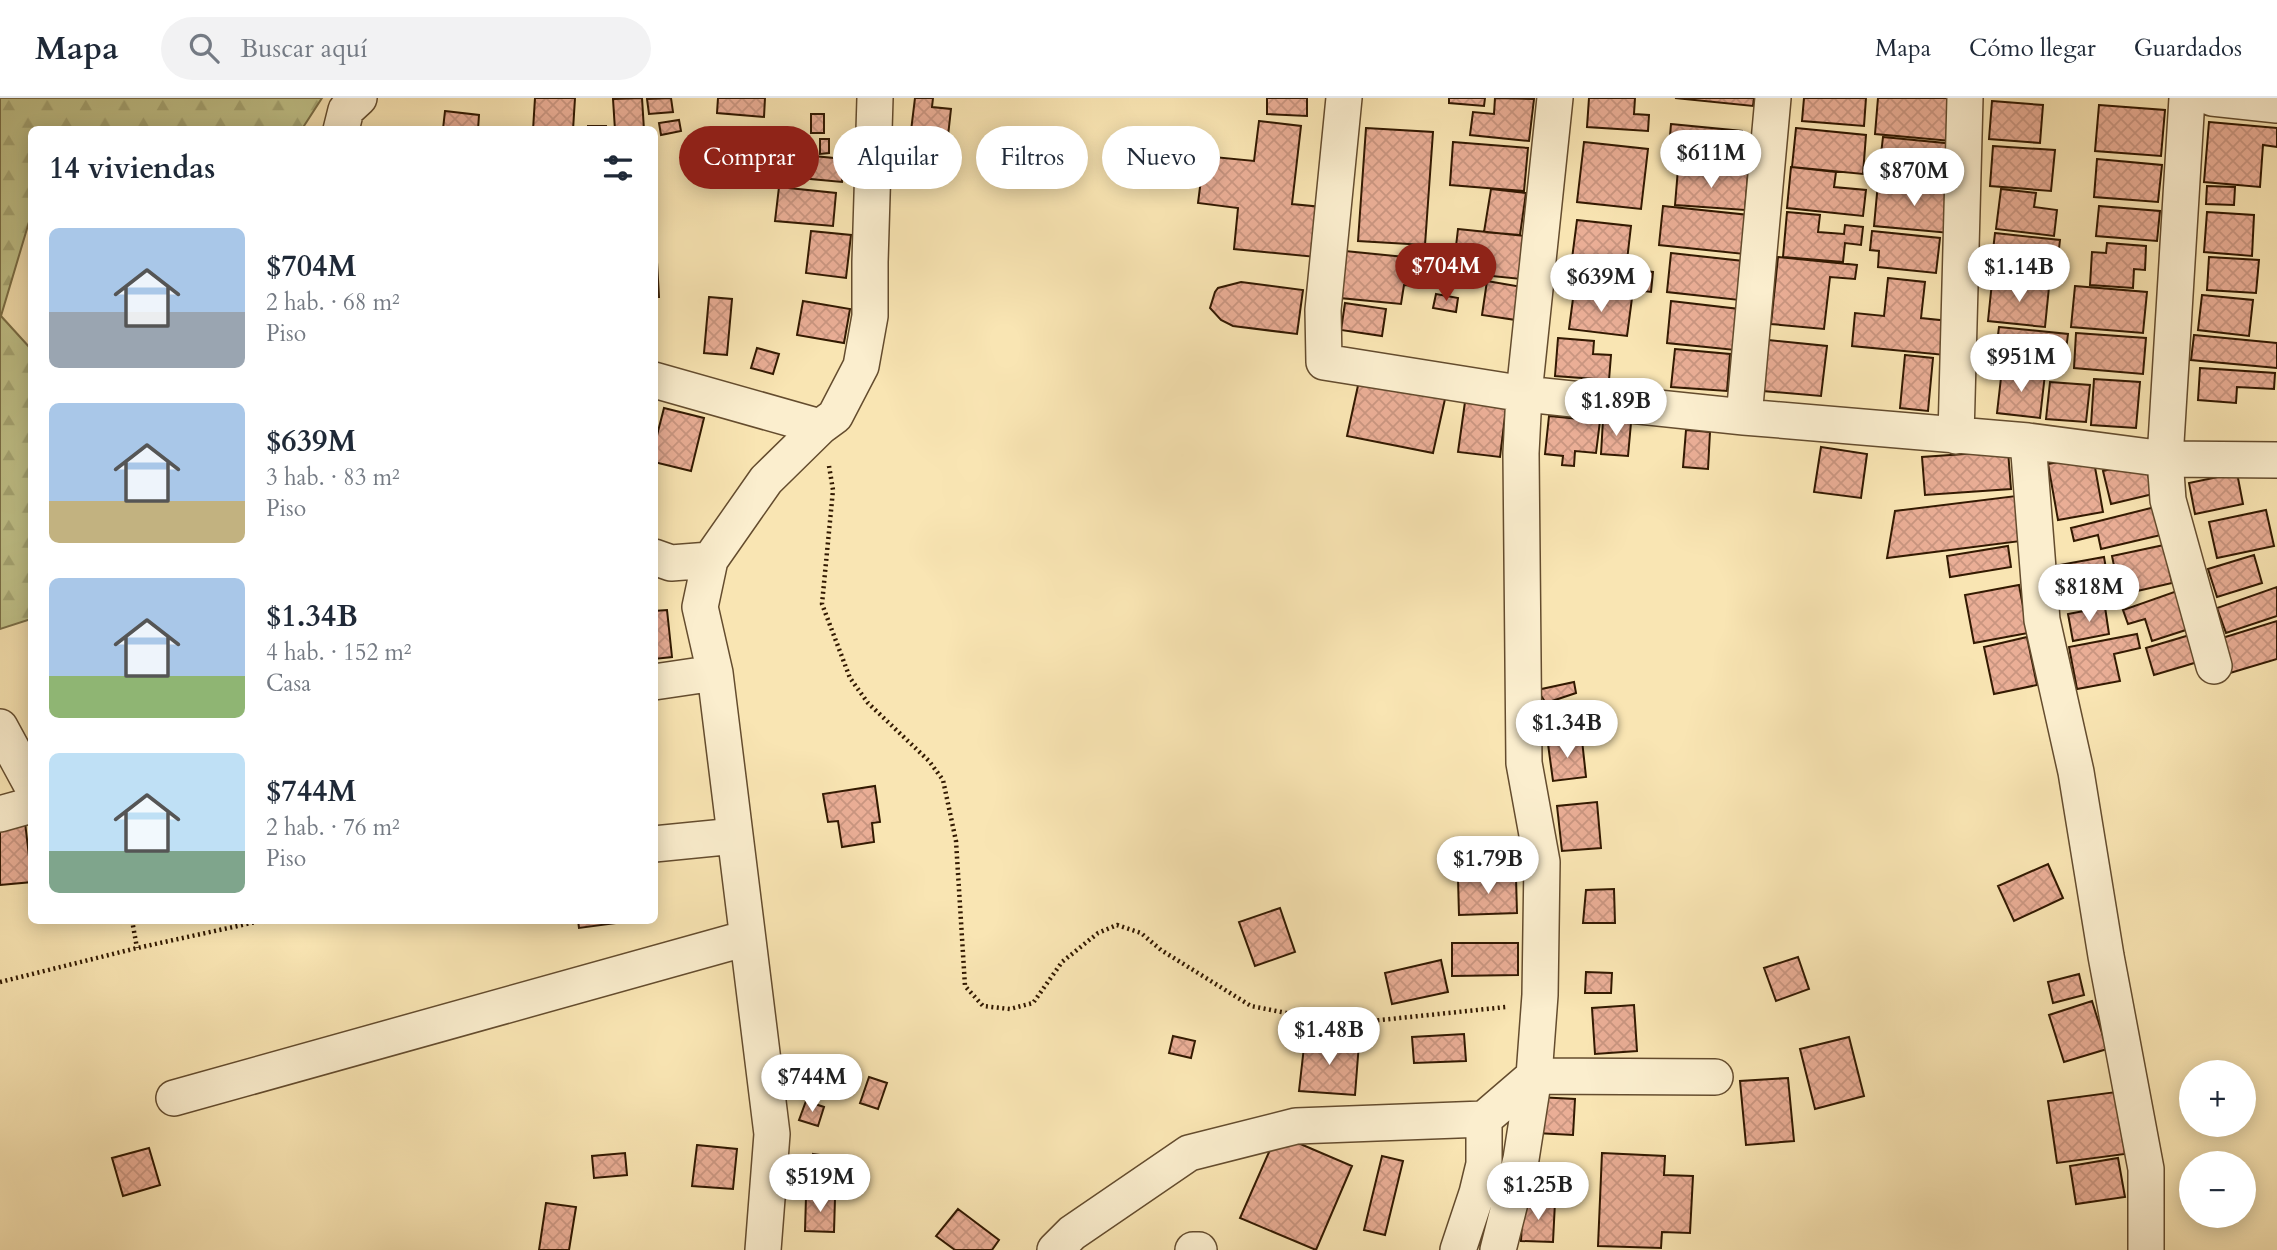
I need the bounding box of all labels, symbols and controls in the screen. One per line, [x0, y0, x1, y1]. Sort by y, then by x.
search box [161, 17, 651, 80]
text: Mapa [35, 26, 119, 71]
icon: search [185, 29, 223, 67]
text: Buscar aquí [241, 31, 368, 66]
text: Mapa [1875, 32, 1931, 65]
text: Cómo llegar [1969, 32, 2096, 65]
text: Guardados [2134, 32, 2242, 65]
chip: Comprar [679, 126, 819, 189]
chip: Alquilar [833, 126, 962, 189]
chip: Filtros [976, 126, 1088, 189]
chip: Nuevo [1102, 126, 1220, 189]
pin: $611M [1662, 130, 1760, 190]
text: $611M [1676, 137, 1746, 168]
text: 14 viviendas [49, 148, 215, 189]
pin: $870M [1865, 148, 1963, 208]
icon: filters [599, 149, 637, 187]
text: $870M [1879, 155, 1949, 186]
pin: $704M [1397, 244, 1495, 303]
pin: $1.14B [1962, 244, 2076, 304]
text: $704M [266, 246, 357, 287]
text: $704M [1411, 250, 1481, 281]
text: $1.14B [1984, 251, 2054, 282]
pin: $639M [1552, 254, 1650, 314]
icon: home [105, 256, 189, 340]
text: $639M [1566, 261, 1636, 292]
text: 2 hab. · 68 m² [266, 287, 400, 318]
text: Piso [266, 318, 306, 349]
pin: $951M [1972, 334, 2070, 394]
text: $951M [1986, 341, 2056, 372]
pin: $1.89B [1559, 378, 1673, 438]
text: $1.89B [1581, 385, 1651, 416]
text: $639M [266, 421, 357, 462]
icon: home [105, 431, 189, 515]
text: 3 hab. · 83 m² [266, 462, 400, 493]
text: Piso [266, 493, 306, 524]
pin: $818M [2040, 564, 2138, 624]
text: $818M [2054, 571, 2124, 602]
text: $1.34B [266, 596, 358, 637]
icon: home [105, 606, 189, 690]
text: 4 hab. · 152 m² [266, 637, 412, 668]
text: Casa [266, 668, 311, 699]
pin: $1.34B [1510, 700, 1624, 760]
text: $1.34B [1532, 707, 1602, 738]
text: $744M [266, 771, 357, 812]
icon: home [105, 781, 189, 865]
text: 2 hab. · 76 m² [266, 812, 400, 843]
pin: $1.79B [1431, 836, 1545, 896]
text: Piso [266, 843, 306, 874]
text: $1.79B [1453, 843, 1523, 874]
pin: $1.48B [1272, 1007, 1386, 1067]
text: $1.48B [1294, 1014, 1364, 1045]
pin: $744M [763, 1054, 861, 1114]
map controls [2179, 1060, 2256, 1228]
button: + [2179, 1060, 2256, 1137]
text: $744M [777, 1061, 847, 1092]
button: − [2179, 1151, 2256, 1228]
pin: $519M [771, 1154, 869, 1214]
text: $519M [785, 1161, 855, 1192]
pin: $1.25B [1481, 1162, 1595, 1222]
text: $1.25B [1503, 1169, 1573, 1200]

